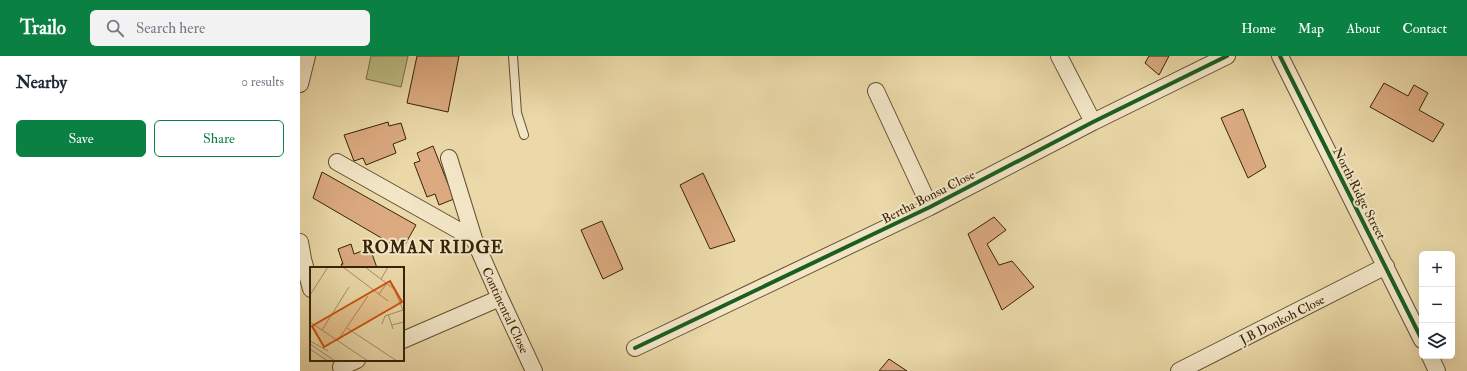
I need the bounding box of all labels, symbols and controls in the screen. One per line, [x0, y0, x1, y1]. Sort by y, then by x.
search box [90, 10, 370, 46]
text: Trailo [20, 16, 66, 40]
icon: search [104, 17, 126, 39]
text: Search here [136, 19, 205, 38]
text: Home [1241, 20, 1276, 37]
text: Map [1298, 20, 1324, 37]
text: About [1346, 20, 1380, 37]
text: Contact [1402, 20, 1447, 37]
text: Nearby [16, 72, 67, 93]
text: 0 results [241, 74, 284, 90]
button: Save [16, 120, 146, 157]
button: Share [154, 120, 284, 157]
street label: North Ridge Street [1329, 145, 1389, 242]
street label: Bertha Bonsu Close [879, 166, 978, 227]
district label: ROMAN RIDGE [362, 237, 504, 258]
map controls [1419, 251, 1455, 359]
button: + [1419, 251, 1455, 287]
street label: Continental Close [478, 265, 532, 357]
inset map [310, 267, 404, 361]
button: − [1419, 287, 1455, 323]
street label: J.B Donkoh Close [1236, 291, 1328, 349]
button: layers [1419, 323, 1455, 359]

